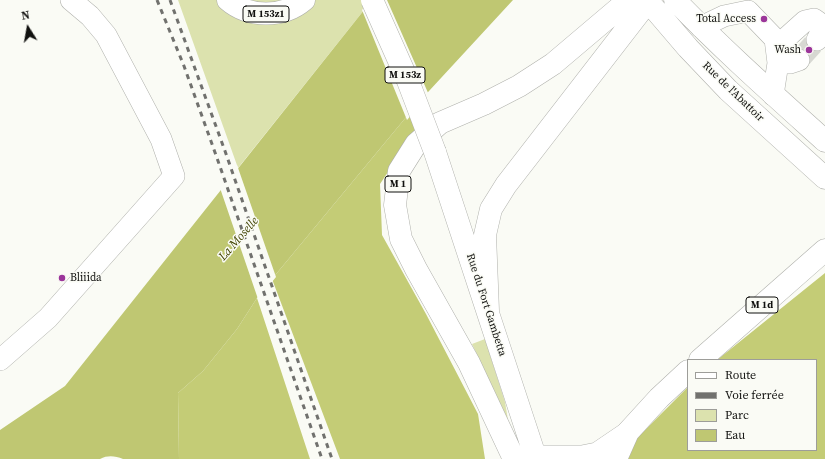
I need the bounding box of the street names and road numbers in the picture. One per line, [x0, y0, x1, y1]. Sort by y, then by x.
road number: M 153z1 [243, 6, 289, 22]
street label: Rue de l'Abattoir [699, 59, 767, 125]
road number: M 153z [385, 67, 425, 83]
road number: M 1 [385, 176, 411, 192]
street label: Rue du Fort Gambetta [463, 252, 509, 358]
road number: M 1d [746, 297, 778, 313]

